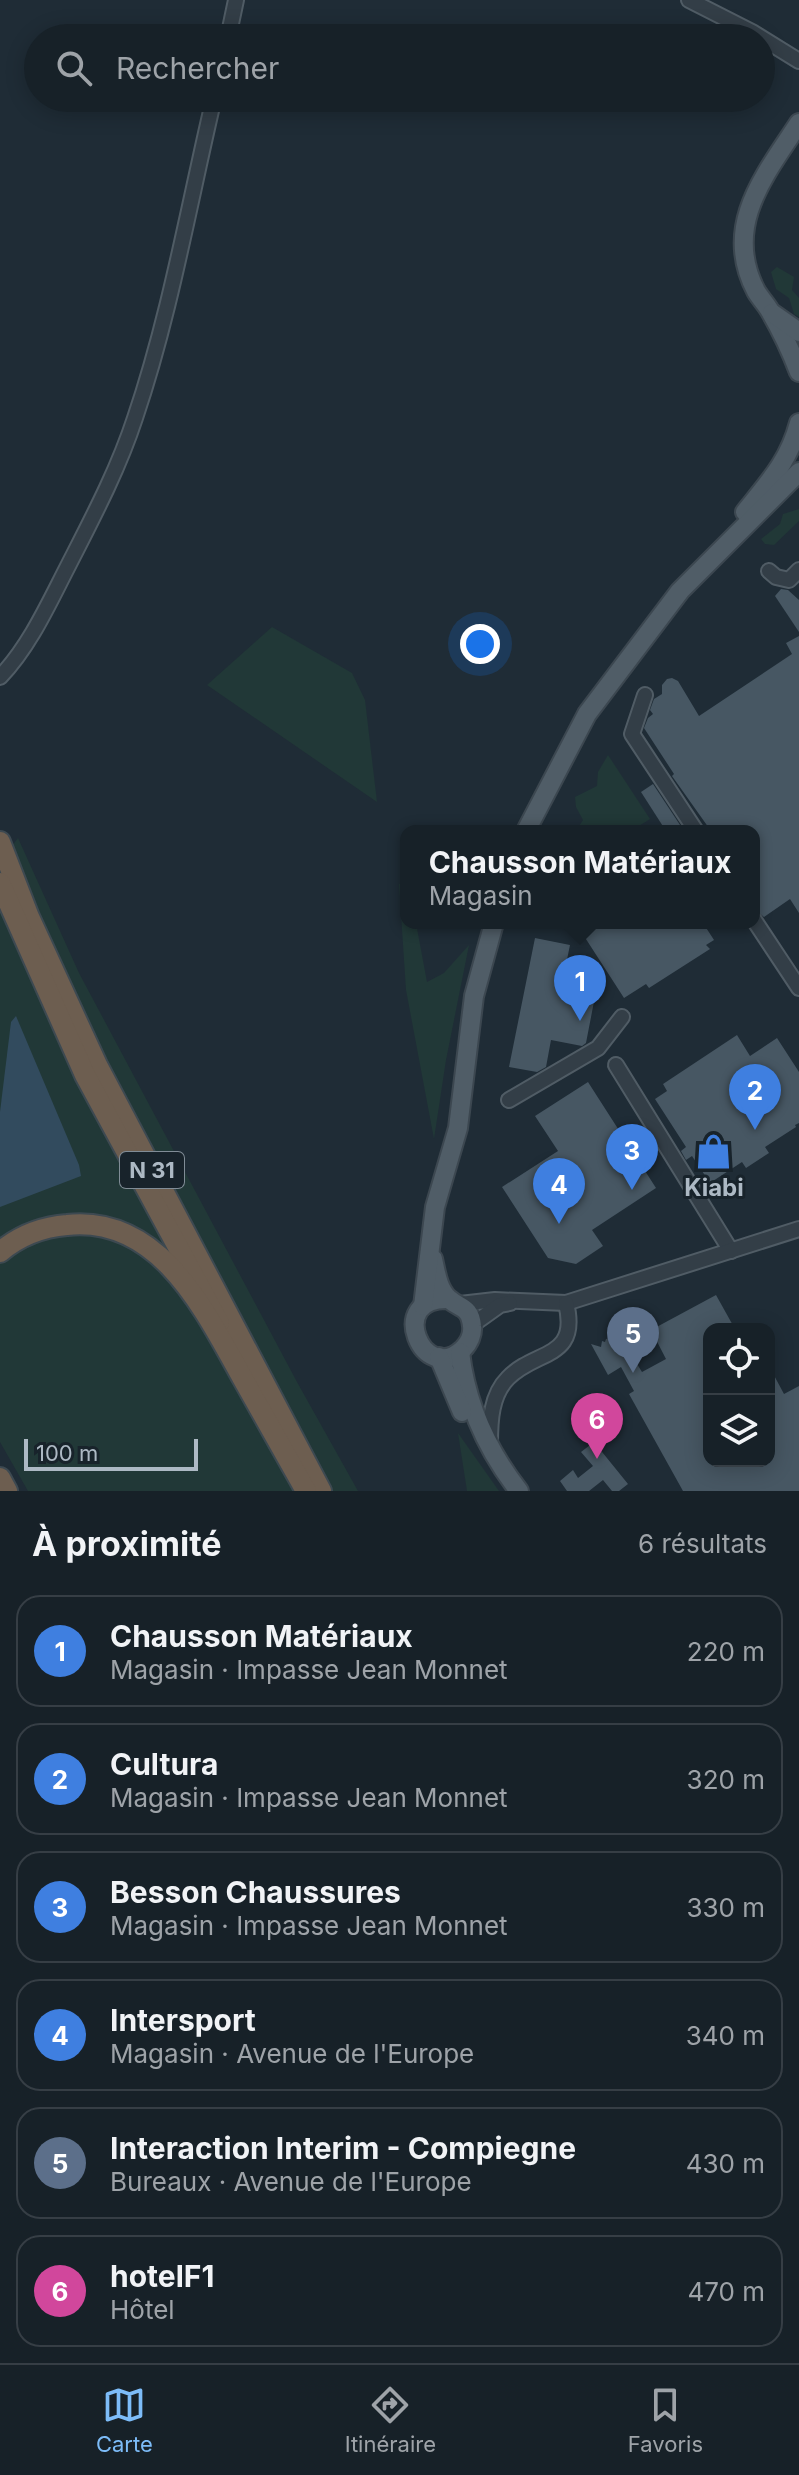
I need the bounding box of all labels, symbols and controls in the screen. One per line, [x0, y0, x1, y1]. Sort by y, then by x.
search box [24, 24, 775, 112]
icon: search [52, 46, 96, 90]
text: Rechercher [116, 50, 279, 86]
your location [460, 624, 500, 664]
popup [400, 825, 760, 929]
text: Chausson Matériaux [429, 844, 731, 880]
text: Magasin [429, 880, 533, 911]
pin: 1 [554, 955, 606, 1021]
pin: 2 [729, 1064, 781, 1130]
pin: 3 [606, 1124, 658, 1190]
shop icon: Kiabi [695, 1132, 733, 1170]
road number: N 31 [120, 1152, 184, 1188]
pin: 4 [533, 1158, 585, 1224]
place label: Kiabi [684, 1173, 744, 1202]
pin: 5 [607, 1307, 659, 1373]
map controls [703, 1323, 775, 1467]
button: locate [703, 1323, 775, 1395]
pin: 6 [571, 1393, 623, 1459]
button: layers [703, 1395, 775, 1467]
scale bar [24, 1435, 198, 1471]
text: 100 m [36, 1440, 98, 1466]
text: À proximité [32, 1523, 222, 1564]
text: 6 résultats [638, 1528, 767, 1559]
text: Chausson Matériaux [110, 1618, 413, 1654]
text: 1 [54, 1636, 66, 1667]
text: 220 m [687, 1636, 765, 1667]
text: Magasin · Impasse Jean Monnet [110, 1654, 508, 1685]
text: Cultura [110, 1746, 218, 1782]
text: 2 [52, 1764, 68, 1795]
text: 320 m [687, 1764, 765, 1795]
text: Magasin · Impasse Jean Monnet [110, 1782, 508, 1813]
text: Besson Chaussures [110, 1874, 401, 1910]
text: 3 [52, 1892, 68, 1923]
text: 330 m [686, 1892, 765, 1923]
text: Magasin · Impasse Jean Monnet [110, 1910, 508, 1941]
text: Intersport [110, 2002, 256, 2038]
text: 4 [51, 2020, 69, 2051]
text: 340 m [686, 2020, 765, 2051]
text: Magasin · Avenue de l'Europe [110, 2038, 474, 2069]
text: Interaction Interim - Compiegne [110, 2130, 576, 2166]
text: 5 [52, 2148, 68, 2179]
text: 430 m [686, 2148, 765, 2179]
text: Bureaux · Avenue de l'Europe [110, 2166, 472, 2197]
text: hotelF1 [110, 2258, 214, 2294]
text: 6 [52, 2276, 68, 2307]
text: 470 m [687, 2276, 765, 2307]
text: Hôtel [110, 2294, 175, 2325]
tab: Carte [96, 2383, 153, 2457]
tab: Itinéraire [345, 2383, 436, 2457]
tab: Favoris [628, 2383, 703, 2457]

